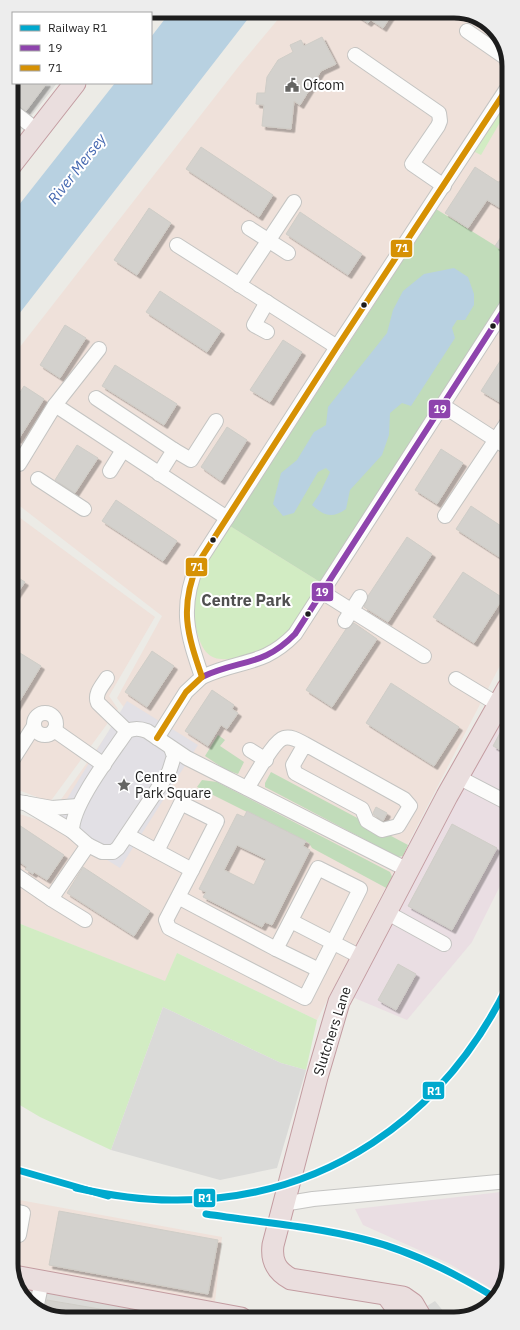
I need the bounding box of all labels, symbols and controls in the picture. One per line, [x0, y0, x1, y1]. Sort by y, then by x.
legend [12, 12, 152, 84]
text: Railway R1 [48, 20, 107, 35]
text: 19 [48, 40, 62, 55]
text: 71 [48, 60, 62, 75]
place label: Ofcom [303, 76, 344, 94]
public building icon: Ofcom [284, 77, 300, 93]
water label: River Mersey [43, 129, 110, 208]
line badge: 71 [390, 239, 413, 258]
text: 71 [395, 241, 409, 255]
unlabelled marker [359, 300, 369, 310]
unlabelled marker [488, 321, 498, 331]
line badge: 19 [428, 399, 451, 419]
text: 19 [433, 402, 447, 416]
unlabelled marker [208, 535, 218, 545]
line badge: 71 [185, 557, 208, 577]
text: 71 [190, 560, 204, 574]
line badge: 19 [311, 582, 334, 602]
text: 19 [315, 585, 329, 599]
district label: Centre Park [201, 590, 291, 610]
unlabelled marker [303, 609, 313, 619]
place label: Centre Park Square [135, 768, 211, 802]
place icon: Centre Park Square [116, 777, 132, 793]
street label: Slutchers Lane [309, 984, 355, 1078]
line badge: R1 [422, 1081, 445, 1100]
text: R1 [427, 1084, 441, 1098]
line badge: R1 [193, 1188, 216, 1208]
text: R1 [198, 1191, 212, 1205]

